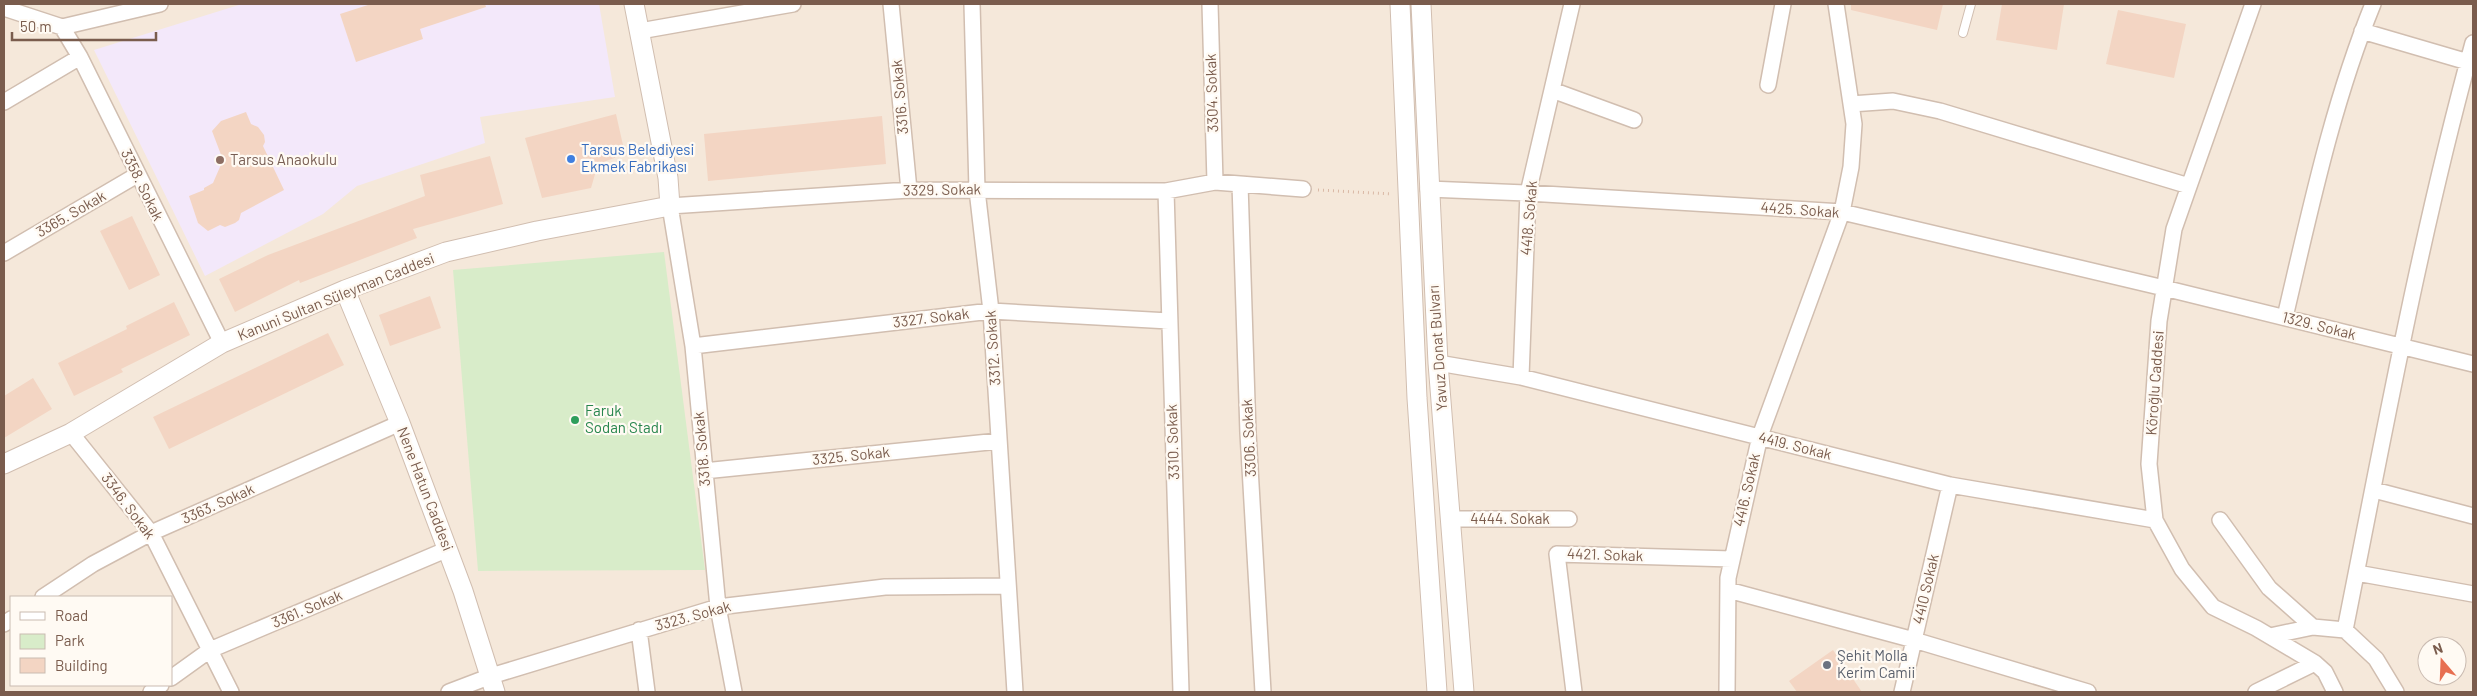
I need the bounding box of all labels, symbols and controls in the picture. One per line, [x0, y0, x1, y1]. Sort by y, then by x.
scale bar [12, 10, 156, 42]
text: 50 m [20, 17, 52, 35]
street label: 3304. Sokak [1201, 53, 1221, 133]
street label: 3316. Sokak [887, 58, 911, 135]
place label: Tarsus Belediyesi Ekmek Fabrikası [581, 140, 694, 175]
street label: 3358. Sokak [118, 146, 168, 224]
place label: Tarsus Anaokulu [230, 150, 337, 168]
marker: Tarsus Belediyesi Ekmek Fabrikası [565, 153, 577, 165]
marker: Tarsus Anaokulu [214, 154, 226, 166]
street label: 3329. Sokak [903, 179, 982, 199]
street label: 4418. Sokak [1516, 179, 1540, 256]
street label: 3365. Sokak [32, 186, 109, 240]
street label: 4425. Sokak [1760, 197, 1841, 221]
street label: Kanuni Sultan Süleyman Caddesi [235, 248, 437, 344]
street label: Yavuz Donat Bulvarı [1424, 285, 1450, 411]
street label: 3327. Sokak [892, 303, 970, 331]
street label: 1329. Sokak [2280, 307, 2359, 343]
street label: 3312. Sokak [980, 309, 1004, 386]
street label: Köroğlu Caddesi [2141, 330, 2167, 436]
street label: 3306. Sokak [1237, 398, 1259, 478]
place label: Faruk Sodan Stadı [585, 401, 662, 436]
street label: 3310. Sokak [1162, 403, 1182, 480]
street label: 3318. Sokak [689, 410, 713, 487]
marker: Faruk Sodan Stadı [569, 414, 581, 426]
street label: Nene Hatun Caddesi [394, 424, 458, 553]
street label: 4419. Sokak [1757, 427, 1834, 463]
street label: 3325. Sokak [811, 442, 891, 468]
street label: 4416. Sokak [1729, 451, 1763, 528]
street label: 3346. Sokak [98, 469, 160, 542]
street label: 3363. Sokak [178, 479, 257, 527]
street label: 4444. Sokak [1470, 509, 1550, 527]
street label: 4421. Sokak [1567, 544, 1644, 564]
street label: 4410 Sokak [1908, 552, 1942, 626]
street label: 3361. Sokak [269, 585, 345, 631]
legend [10, 596, 172, 686]
street label: 3323. Sokak [653, 596, 733, 634]
text: Road [55, 606, 88, 624]
text: Park [55, 631, 85, 649]
north arrow [2417, 636, 2467, 686]
text: N [2430, 639, 2445, 658]
place label: Şehit Molla Kerim Camii [1837, 646, 1915, 681]
text: Building [55, 656, 108, 674]
marker: Şehit Molla Kerim Camii [1821, 659, 1833, 671]

